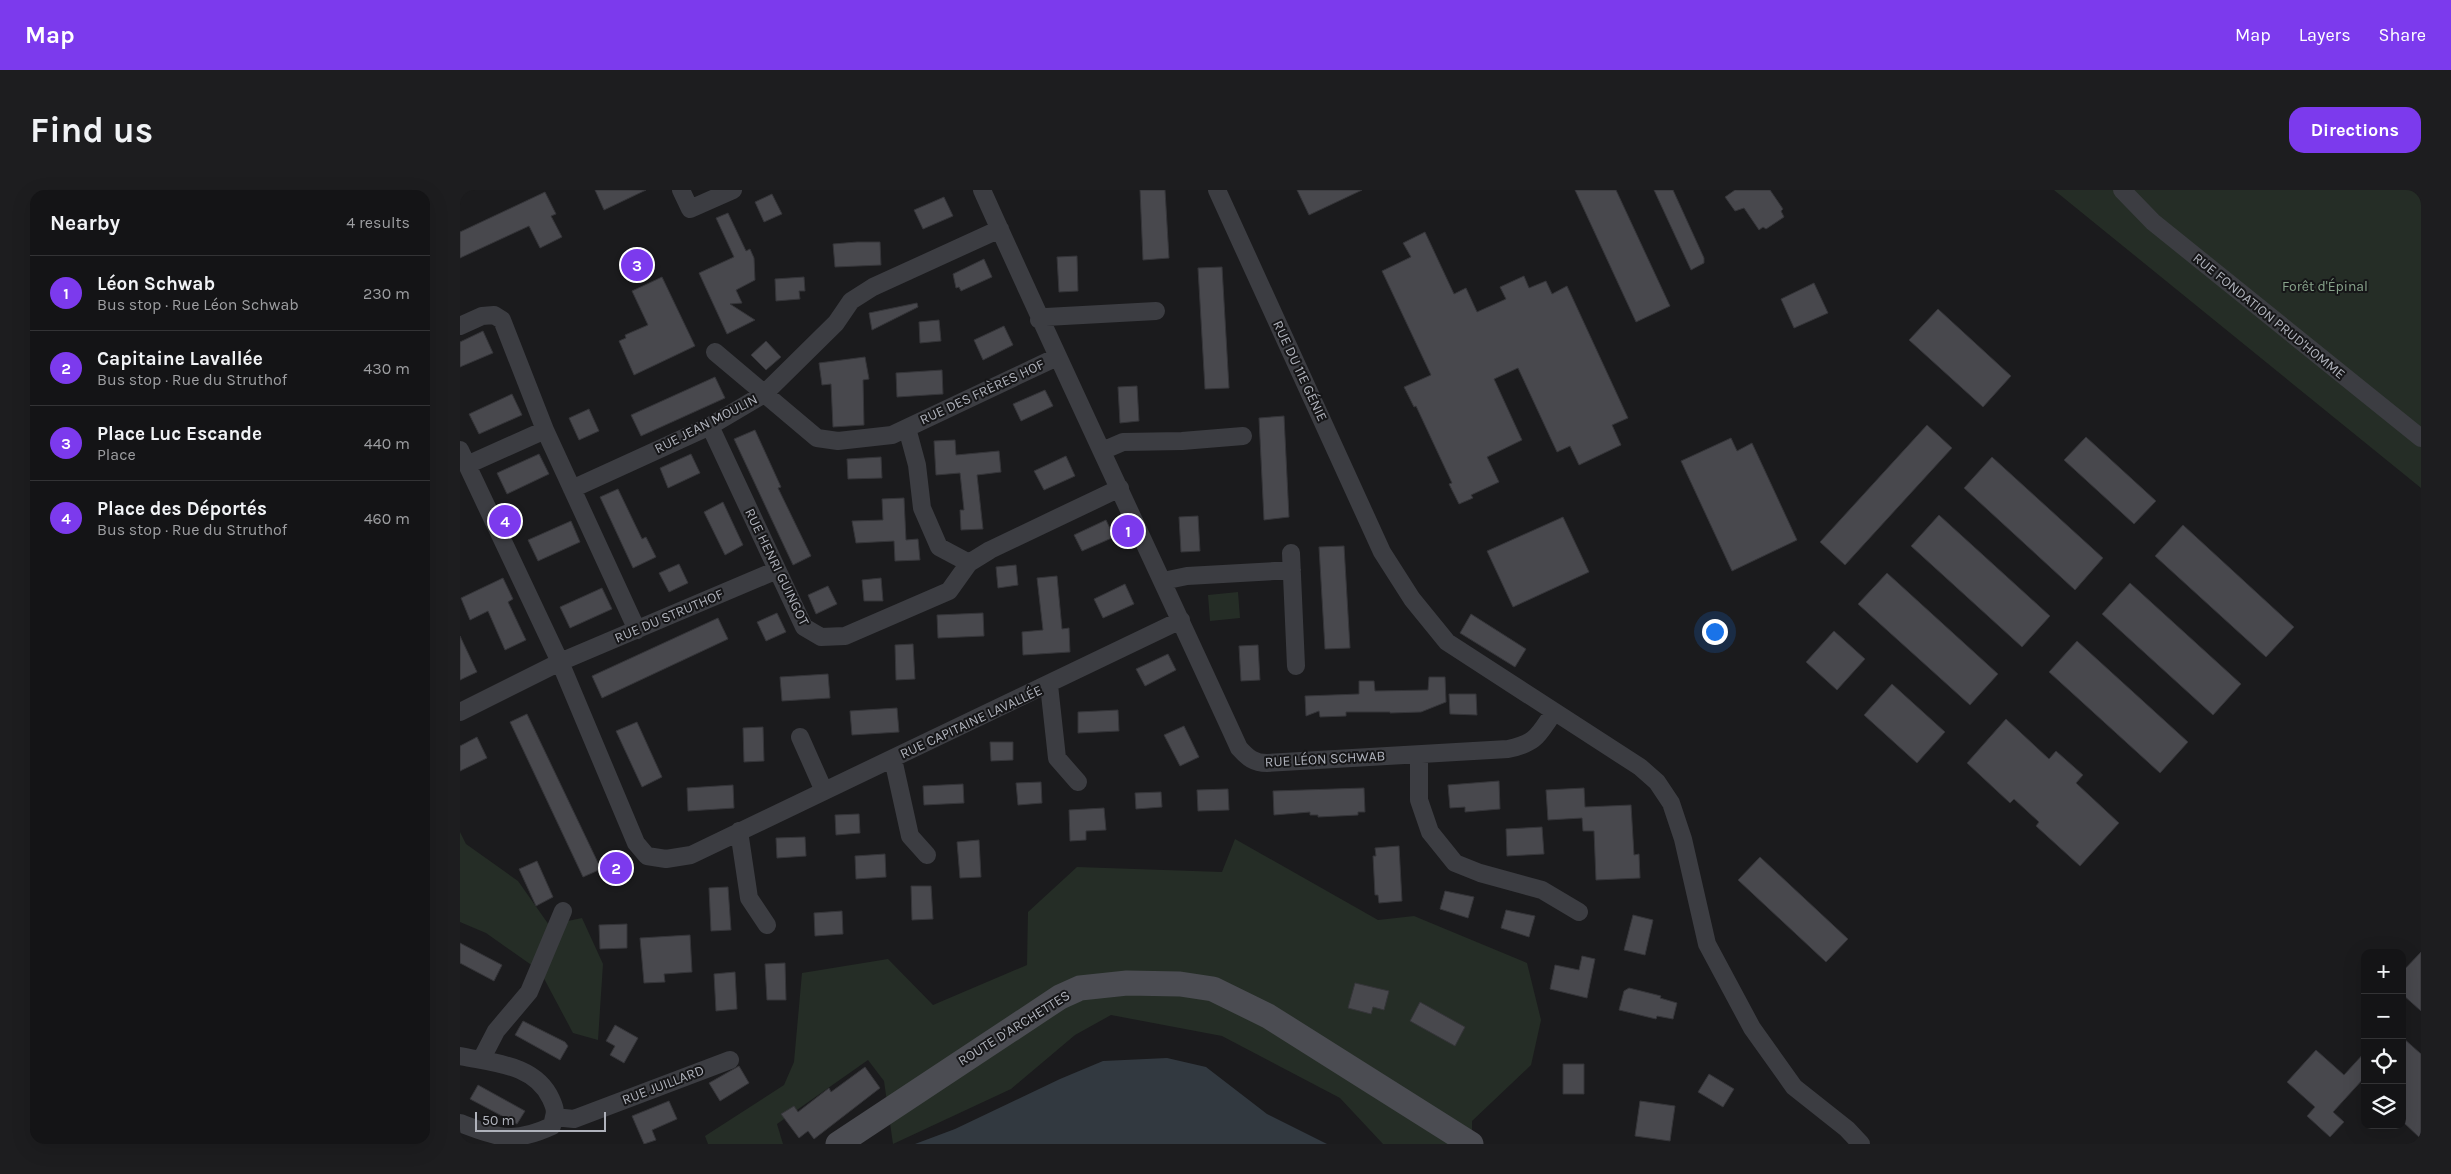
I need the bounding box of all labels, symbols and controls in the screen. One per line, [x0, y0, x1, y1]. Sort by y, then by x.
text: Map [25, 21, 75, 49]
text: Map [2235, 24, 2271, 46]
text: Layers [2299, 24, 2351, 46]
text: Share [2379, 24, 2426, 46]
button: Directions [2289, 107, 2421, 153]
text: Find us [30, 110, 153, 151]
text: Nearby [50, 211, 120, 235]
text: 4 results [346, 213, 410, 232]
pin: 3 [621, 246, 653, 284]
street label: RUE FONDATION PRUD'HOMME [2189, 249, 2349, 383]
text: Léon Schwab [97, 273, 215, 295]
park label: Forêt d'Épinal [2282, 277, 2368, 295]
text: 1 [63, 284, 69, 303]
text: 230 m [363, 284, 410, 303]
text: Bus stop · Rue Léon Schwab [97, 295, 299, 314]
street label: RUE DU 11E GÉNIE [1269, 317, 1332, 424]
text: Capitaine Lavallée [97, 348, 263, 370]
street label: RUE DES FRÈRES HOF [917, 355, 1047, 428]
text: 2 [61, 359, 71, 378]
text: 430 m [363, 359, 410, 378]
text: Bus stop · Rue du Struthof [97, 370, 287, 389]
street label: RUE JEAN MOULIN [652, 391, 760, 457]
text: Place Luc Escande [97, 423, 262, 445]
text: 3 [61, 434, 71, 453]
text: 440 m [364, 434, 410, 453]
text: Place [97, 445, 136, 464]
text: Place des Déportés [97, 498, 267, 520]
pin: 4 [489, 502, 521, 540]
street label: RUE HENRI GUINGOT [741, 506, 813, 628]
text: 4 [61, 509, 71, 528]
text: 460 m [364, 509, 410, 528]
pin: 1 [1112, 512, 1144, 550]
text: Bus stop · Rue du Struthof [97, 520, 287, 539]
street label: RUE DU STRUTHOF [612, 585, 726, 647]
your location [1702, 619, 1728, 645]
street label: RUE CAPITAINE LAVALLÉE [897, 681, 1045, 762]
street label: RUE LÉON SCHWAB [1264, 746, 1386, 771]
pin: 2 [600, 849, 632, 887]
map controls [2361, 949, 2406, 1129]
button: + [2361, 949, 2406, 994]
street label: ROUTE D'ARCHETTES [955, 987, 1073, 1069]
button: − [2361, 994, 2406, 1039]
button: locate [2361, 1039, 2406, 1084]
street label: RUE JUILLARD [620, 1062, 706, 1108]
button: layers [2361, 1084, 2406, 1129]
scale bar [475, 1109, 606, 1132]
text: 50 m [482, 1112, 515, 1129]

